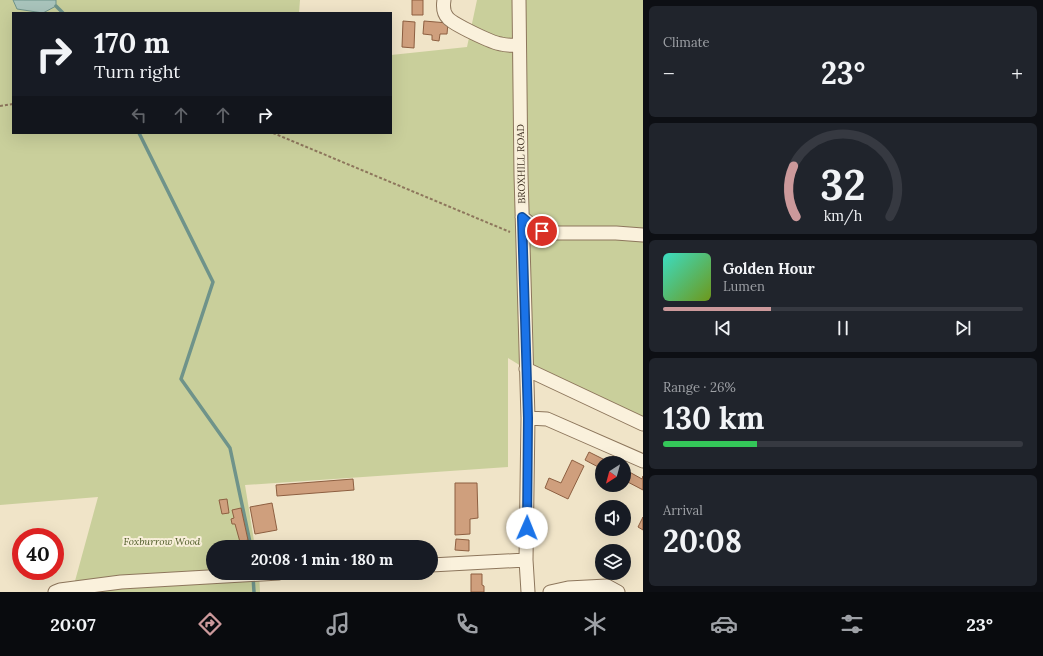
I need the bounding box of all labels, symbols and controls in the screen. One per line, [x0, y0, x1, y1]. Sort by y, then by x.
text: 170 m [94, 25, 169, 61]
icon: right [28, 28, 80, 80]
text: Climate [663, 34, 710, 51]
text: 23° [821, 54, 865, 92]
text: − [663, 59, 675, 87]
text: + [1011, 59, 1023, 87]
text: Turn right [94, 60, 180, 83]
icon: left [128, 104, 150, 126]
icon: ahead [170, 104, 192, 126]
icon: ahead [212, 104, 234, 126]
icon: right [254, 104, 276, 126]
street label: BROXHILL ROAD [514, 124, 528, 204]
text: 32 [820, 158, 866, 211]
text: km/h [824, 206, 863, 225]
pin [525, 214, 559, 248]
icon: arrive [531, 220, 553, 242]
text: Golden Hour [723, 259, 815, 278]
text: Lumen [723, 278, 765, 295]
icon: previous [712, 317, 734, 339]
icon: pause [832, 317, 854, 339]
icon: next [952, 317, 974, 339]
text: Range · 26% [663, 379, 736, 396]
text: 130 km [663, 399, 764, 437]
north arrow [595, 456, 631, 492]
map controls [595, 456, 631, 580]
button: sound [595, 500, 631, 536]
text: Arrival [663, 502, 703, 519]
position arrow [506, 507, 548, 549]
text: 20:08 [663, 522, 742, 560]
speed limit sign: 40 [12, 528, 64, 580]
park label: Foxburrow Wood [124, 535, 201, 548]
button: layers [595, 544, 631, 580]
text: 20:08 · 1 min · 180 m [251, 550, 393, 569]
icon: directions [196, 610, 224, 638]
icon: music [324, 610, 352, 638]
icon: phone [453, 610, 481, 638]
icon: climate [581, 610, 609, 638]
icon: car [710, 610, 738, 638]
icon: filters [838, 610, 866, 638]
text: 20:07 [50, 613, 96, 636]
text: 23° [966, 613, 993, 636]

